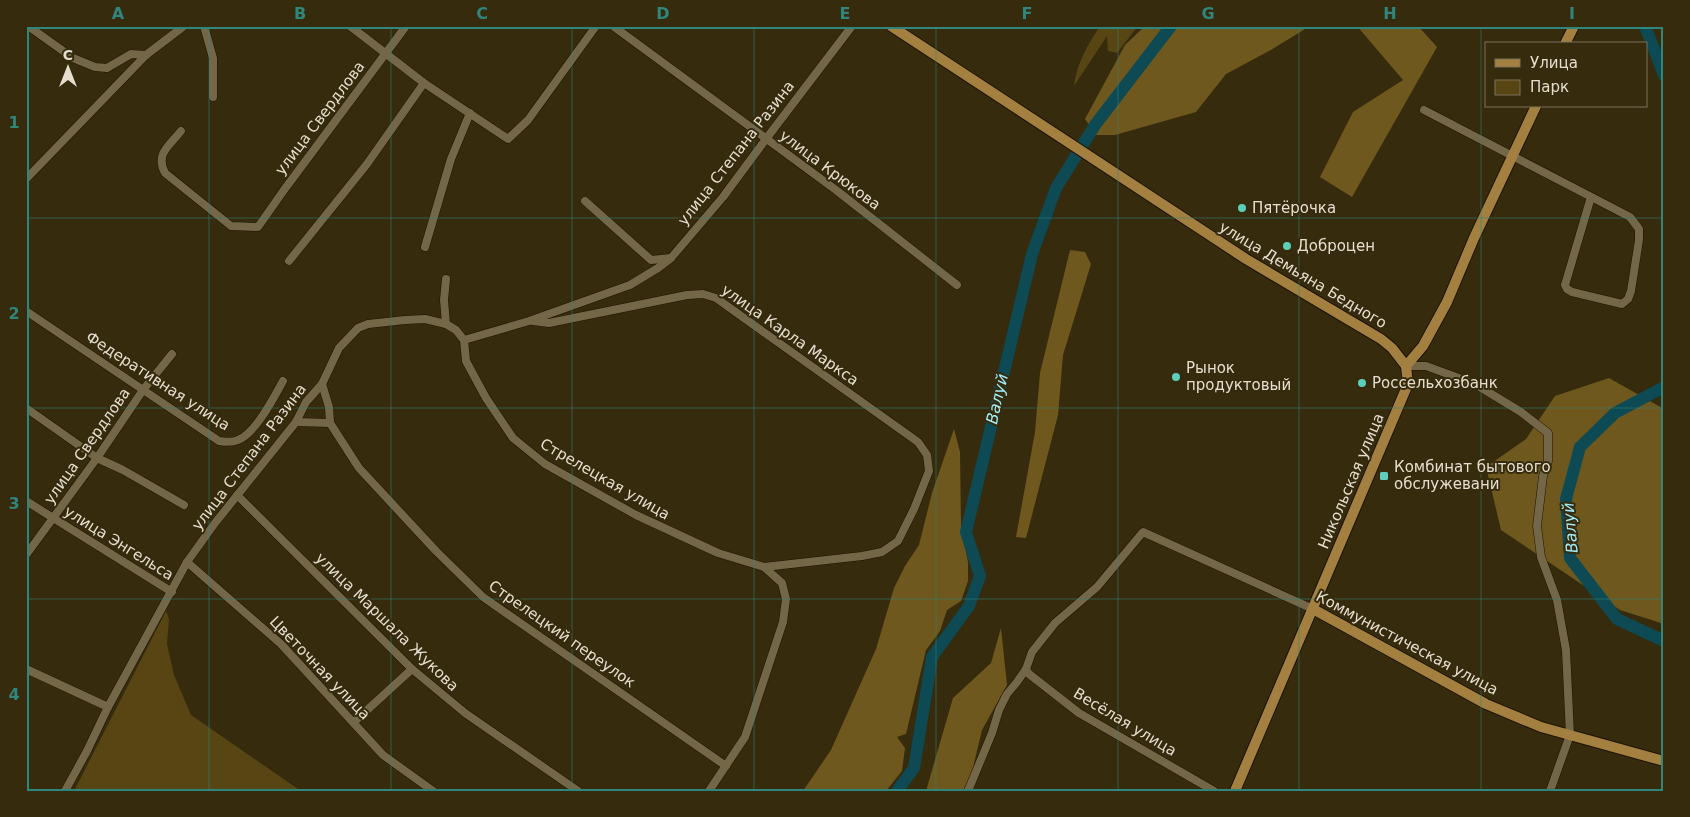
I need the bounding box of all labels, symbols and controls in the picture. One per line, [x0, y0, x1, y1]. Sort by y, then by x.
text: A [112, 4, 125, 23]
text: B [294, 4, 306, 23]
text: C [476, 4, 488, 23]
text: D [656, 4, 670, 23]
text: E [840, 4, 850, 23]
text: F [1022, 4, 1032, 23]
text: G [1201, 4, 1215, 23]
text: H [1383, 4, 1397, 23]
text: I [1569, 4, 1575, 23]
north arrow [42, 42, 92, 92]
legend [1485, 42, 1648, 108]
text: С [63, 47, 73, 63]
text: Улица [1530, 54, 1578, 72]
street label: улица Свердлова [271, 58, 369, 178]
street label: улица Степана Разина [674, 77, 798, 229]
text: Парк [1530, 78, 1569, 96]
text: 1 [8, 113, 20, 132]
street label: улица Крюкова [776, 126, 884, 214]
place label: Пятёрочка [1252, 199, 1336, 217]
marker: Пятёрочка [1236, 202, 1248, 214]
street label: улица Демьяна Бедного [1216, 218, 1390, 332]
place label: Доброцен [1297, 237, 1375, 255]
marker: Доброцен [1281, 240, 1293, 252]
street label: улица Карла Маркса [718, 281, 862, 389]
text: 2 [8, 304, 20, 323]
street label: Федеративная улица [83, 328, 233, 434]
place label: Рынок продуктовый [1186, 359, 1291, 394]
marker: Рынок продуктовый [1170, 371, 1182, 383]
water label: Валуй [982, 372, 1012, 426]
place label: Россельхозбанк [1372, 374, 1498, 392]
marker: Россельхозбанк [1356, 377, 1368, 389]
street label: улица Степана Разина [188, 380, 310, 534]
street label: улица Свердлова [40, 384, 134, 508]
street label: Никольская улица [1314, 410, 1388, 552]
street label: Стрелецкая улица [537, 435, 673, 523]
place label: Комбинат бытового обслужевани [1394, 458, 1551, 493]
marker: Комбинат бытового обслужевани [1378, 470, 1390, 482]
text: 3 [8, 494, 20, 513]
street label: улица Энгельса [61, 502, 177, 584]
water label: Валуй [1558, 502, 1582, 554]
street label: улица Маршала Жукова [312, 549, 462, 695]
street label: Стрелецкий переулок [485, 576, 639, 692]
street label: Коммунистическая улица [1313, 587, 1501, 699]
street label: Цветочная улица [266, 613, 374, 723]
street label: Весёлая улица [1070, 684, 1180, 760]
text: 4 [8, 685, 20, 704]

